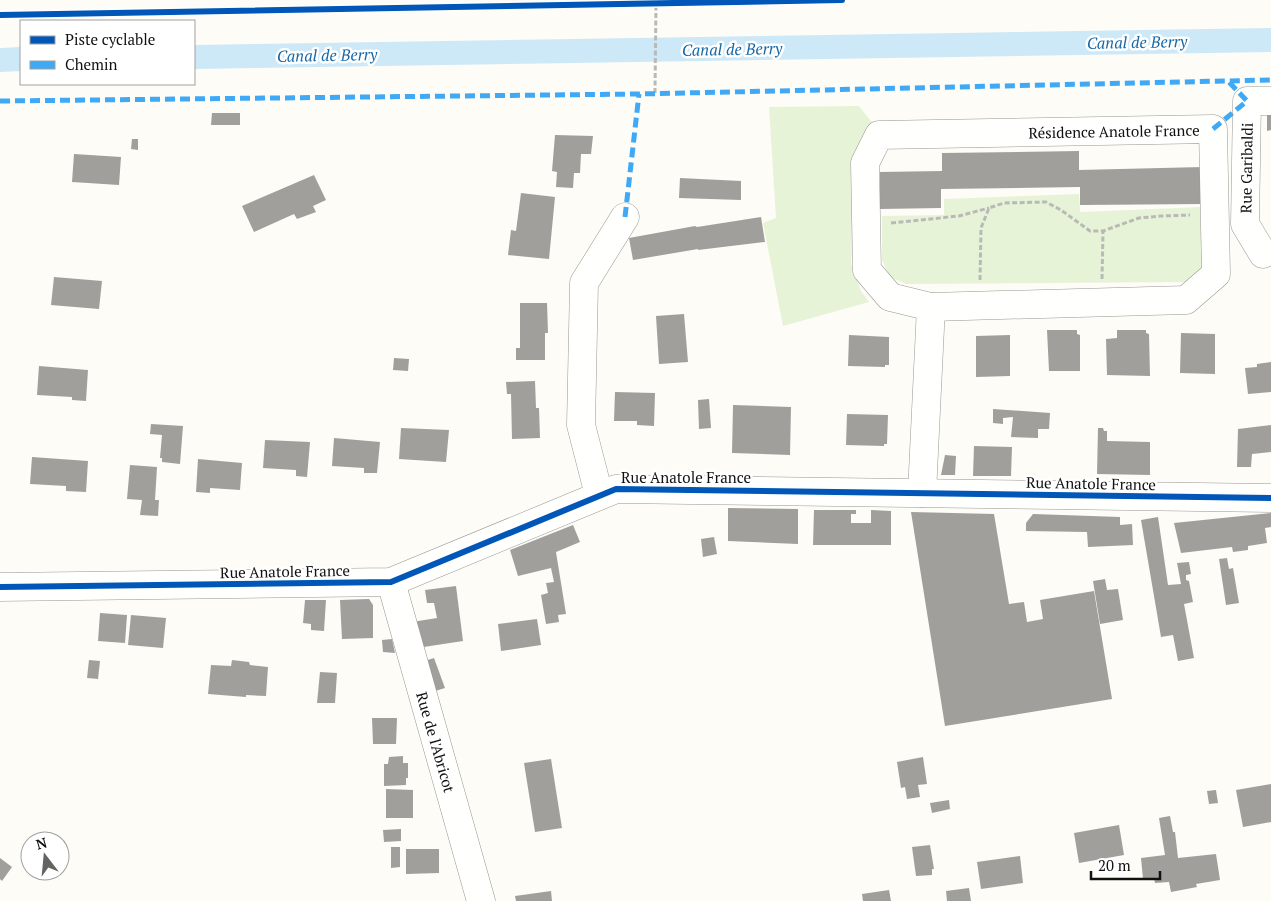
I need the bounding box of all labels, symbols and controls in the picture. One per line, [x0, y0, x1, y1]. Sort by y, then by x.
legend [20, 20, 195, 85]
text: Piste cyclable [65, 29, 155, 49]
water label: Canal de Berry [1087, 30, 1188, 54]
water label: Canal de Berry [682, 37, 783, 61]
water label: Canal de Berry [277, 43, 378, 67]
text: Chemin [65, 54, 117, 74]
street label: Résidence Anatole France [1028, 120, 1200, 142]
street label: Rue Garibaldi [1235, 123, 1257, 213]
street label: Rue Anatole France [621, 467, 751, 487]
street label: Rue Anatole France [1026, 472, 1156, 494]
street label: Rue Anatole France [220, 560, 350, 582]
street label: Rue de l'Abricot [412, 689, 460, 795]
north arrow [20, 831, 70, 881]
text: N [34, 832, 49, 854]
scale bar [1091, 848, 1160, 880]
text: 20 m [1098, 855, 1131, 875]

